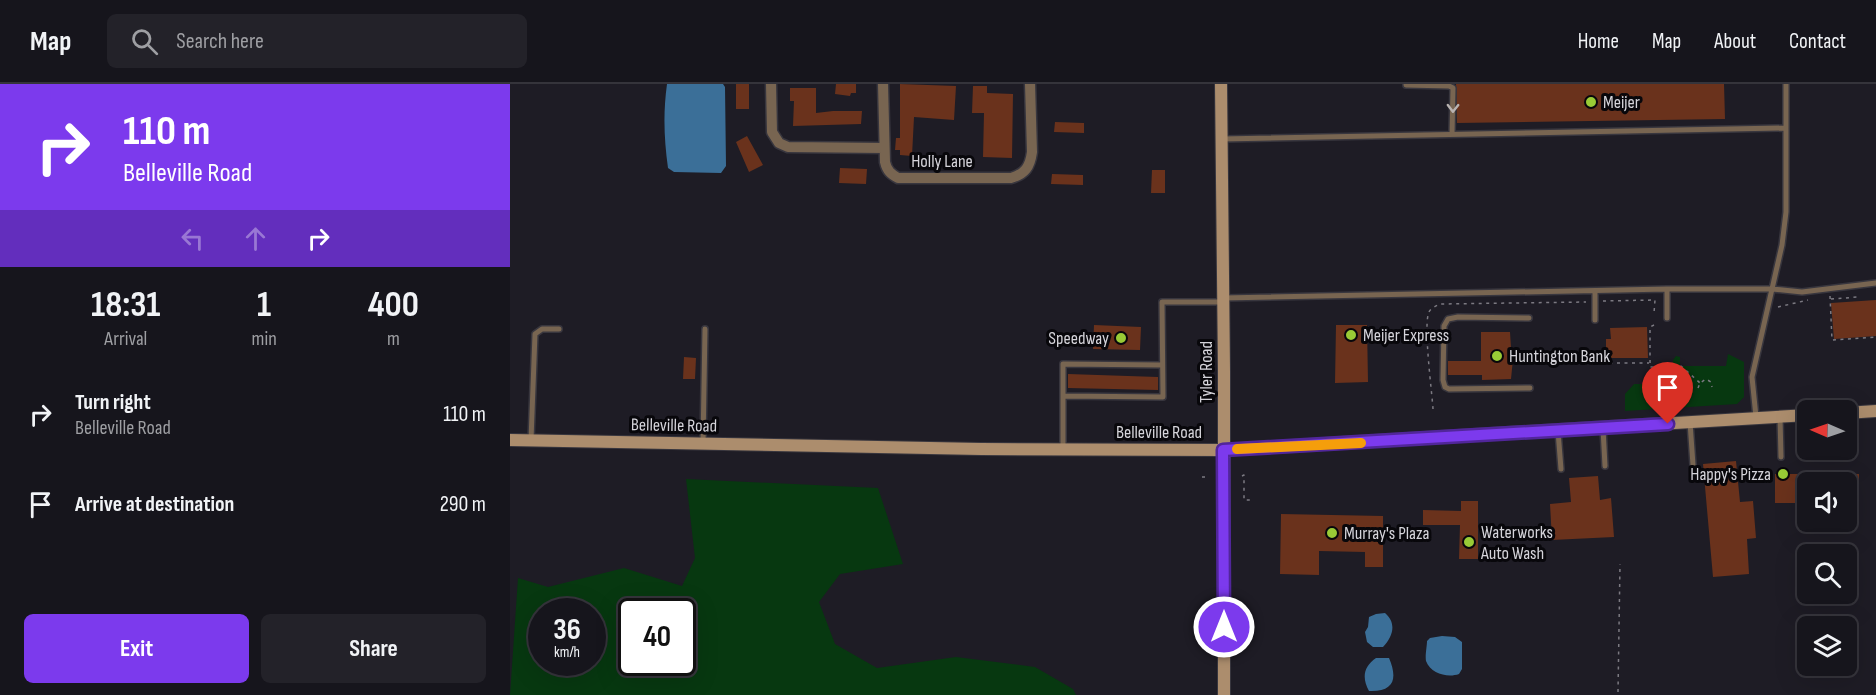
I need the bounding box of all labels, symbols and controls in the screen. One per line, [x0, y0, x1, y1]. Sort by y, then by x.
search box [107, 14, 527, 68]
text: Map [30, 25, 71, 58]
icon: search [128, 25, 161, 58]
text: Search here [176, 28, 264, 55]
text: Home [1578, 29, 1619, 54]
text: Map [1652, 29, 1681, 54]
text: About [1714, 29, 1756, 54]
text: Contact [1789, 29, 1846, 54]
place label: Meijer [1603, 92, 1640, 113]
marker: Meijer [1584, 95, 1598, 109]
one-way arrow [1447, 104, 1459, 113]
text: 110 m [123, 106, 210, 157]
icon: right [24, 108, 102, 186]
street label: Holly Lane [911, 151, 973, 172]
text: Belleville Road [123, 157, 252, 189]
icon: left [176, 222, 209, 255]
icon: ahead [239, 222, 272, 255]
icon: right [302, 222, 335, 255]
text: 18:31 [91, 284, 160, 327]
text: 1 [257, 284, 271, 327]
text: 400 [368, 284, 419, 327]
place label: Meijer Express [1363, 325, 1449, 346]
text: Arrival [104, 327, 147, 351]
text: min [252, 327, 277, 351]
text: m [387, 327, 400, 351]
place label: Speedway [1048, 328, 1109, 349]
marker: Meijer Express [1344, 328, 1358, 342]
marker: Speedway [1114, 331, 1128, 345]
street label: Tyler Road [1196, 341, 1217, 403]
place label: Huntington Bank [1509, 346, 1610, 367]
marker: Huntington Bank [1490, 349, 1504, 363]
pin [1642, 362, 1693, 424]
icon: arrive [1651, 371, 1684, 404]
text: Turn right [75, 389, 151, 416]
icon: right [24, 398, 57, 431]
north arrow [1797, 400, 1857, 460]
map controls [1797, 400, 1857, 676]
text: 110 m [443, 401, 486, 428]
street label: Belleville Road [631, 414, 717, 437]
text: Belleville Road [75, 416, 171, 440]
street label: Belleville Road [1116, 422, 1202, 443]
place label: Happy's Pizza [1690, 464, 1771, 485]
marker: Happy's Pizza [1776, 467, 1790, 481]
button: sound [1797, 472, 1857, 532]
icon: arrive [24, 488, 57, 521]
text: Arrive at destination [75, 491, 234, 518]
text: 290 m [440, 491, 486, 518]
place label: Waterworks Auto Wash [1480, 522, 1553, 564]
place label: Murray's Plaza [1344, 523, 1429, 544]
marker: Murray's Plaza [1325, 526, 1339, 540]
marker: Waterworks Auto Wash [1462, 535, 1476, 549]
button: search [1797, 544, 1857, 604]
position arrow [1192, 595, 1256, 659]
speed limit sign: 40 [618, 598, 696, 676]
text: 36 [553, 612, 581, 648]
button: Exit [24, 614, 249, 683]
button: Share [261, 614, 486, 683]
button: layers [1797, 616, 1857, 676]
text: km/h [554, 643, 580, 662]

